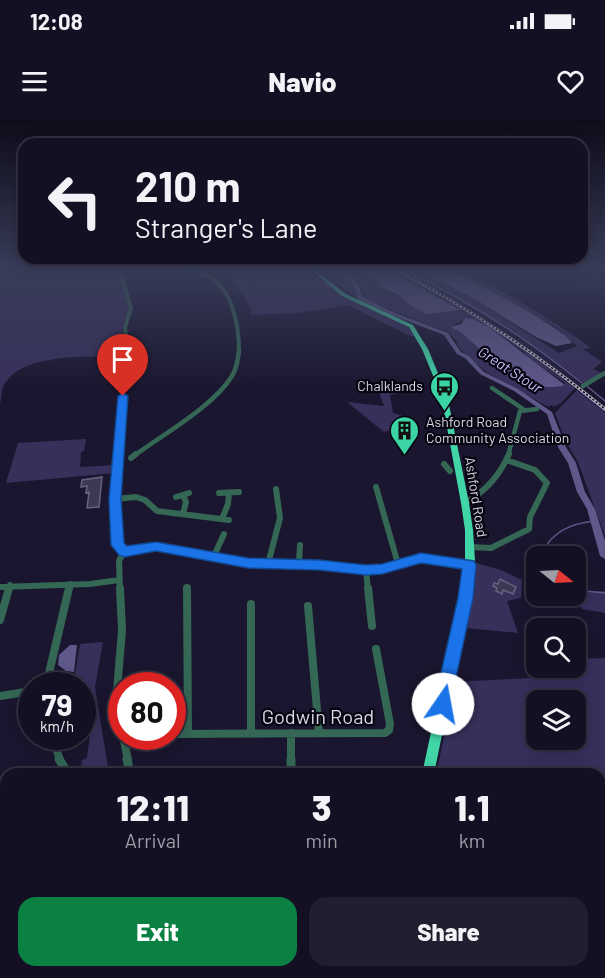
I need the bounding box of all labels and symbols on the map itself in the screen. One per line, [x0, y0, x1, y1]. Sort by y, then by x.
pin [97, 334, 148, 396]
water label: Great Stour [475, 342, 546, 397]
bus stop icon: Chalklands [428, 370, 460, 412]
place label: Chalklands [357, 377, 423, 394]
place label: Ashford Road Community Association [426, 413, 569, 446]
building icon: Ashford Road Community Association [389, 414, 421, 456]
street label: Ashford Road [462, 456, 491, 538]
north arrow [526, 546, 586, 606]
speed limit sign: 80 [108, 672, 186, 750]
position arrow [411, 672, 475, 736]
street label: Godwin Road [262, 704, 374, 728]

